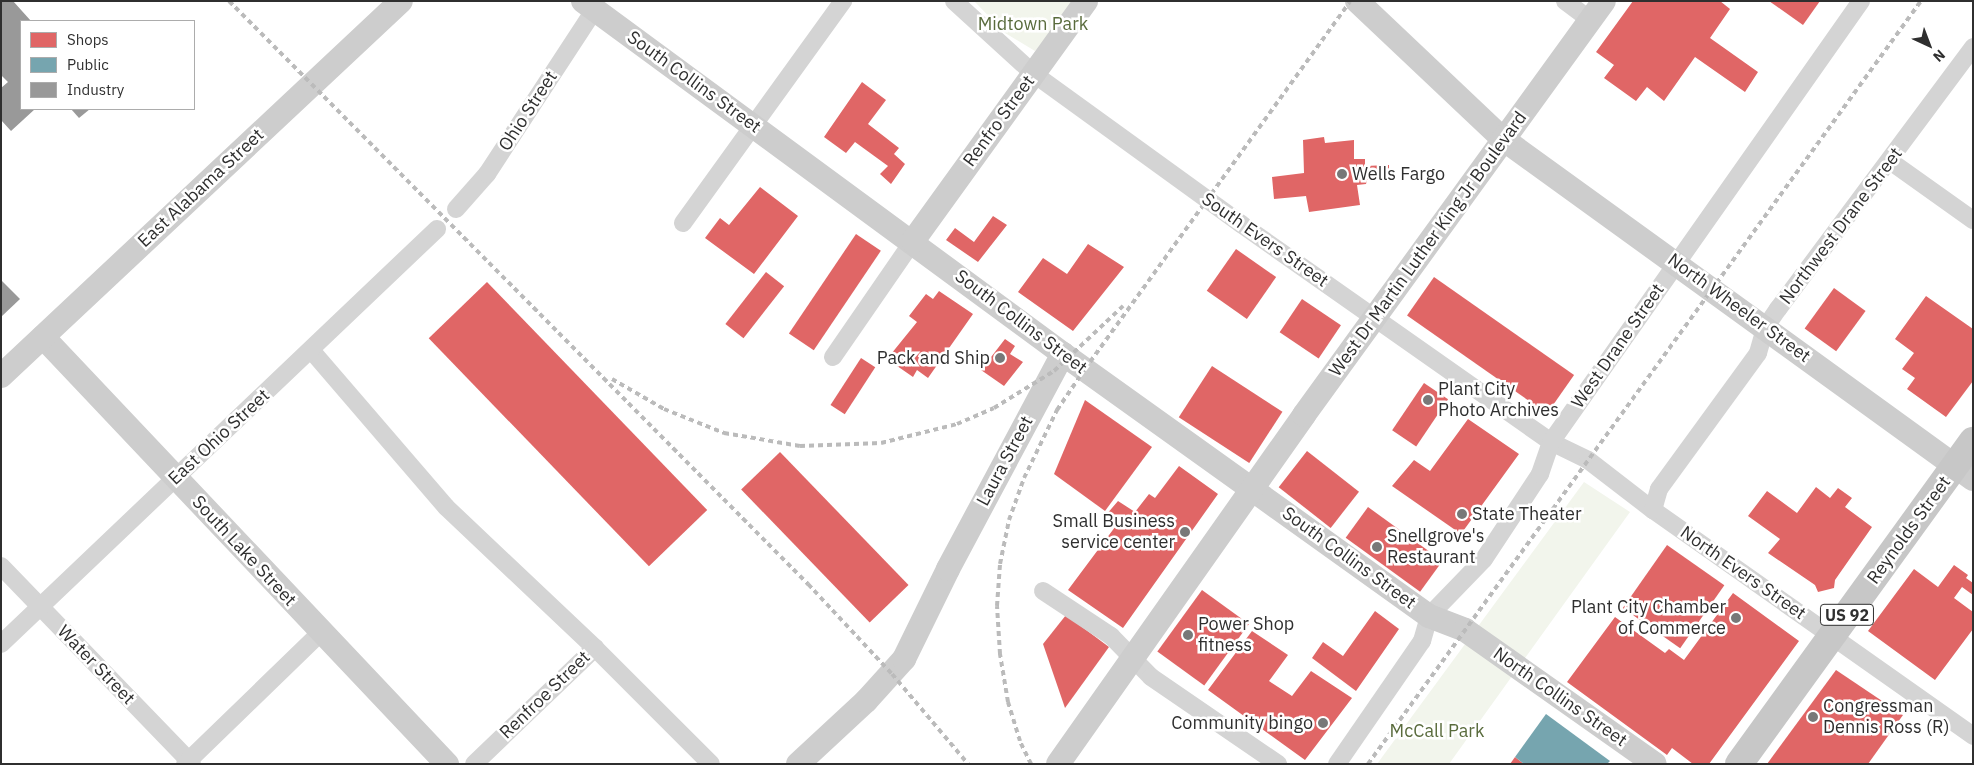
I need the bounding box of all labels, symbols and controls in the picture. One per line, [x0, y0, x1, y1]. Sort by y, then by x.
park label: Midtown Park [978, 13, 1088, 35]
legend [20, 20, 195, 110]
north arrow [1904, 20, 1954, 70]
street label: South Collins Street [623, 26, 765, 138]
text: Shops [67, 30, 109, 49]
text: N [1929, 46, 1949, 66]
text: Public [67, 55, 109, 74]
street label: Ohio Street [494, 67, 562, 155]
street label: Renfro Street [959, 71, 1039, 171]
text: Industry [67, 80, 124, 99]
street label: West Dr Martin Luther King Jr Boulevard [1325, 107, 1531, 381]
street label: East Alabama Street [134, 124, 268, 252]
street label: Northwest Drane Street [1775, 143, 1907, 309]
place label: Wells Fargo [1352, 163, 1445, 185]
marker: Wells Fargo [1336, 168, 1348, 180]
street label: South Evers Street [1198, 188, 1332, 292]
street label: North Wheeler Street [1663, 249, 1815, 367]
street label: South Collins Street [951, 265, 1091, 379]
street label: West Drane Street [1567, 280, 1669, 412]
place label: Pack and Ship [877, 347, 990, 369]
marker: Pack and Ship [994, 352, 1006, 364]
place label: Plant City Photo Archives [1438, 379, 1559, 422]
street label: East Ohio Street [164, 385, 274, 489]
marker: Plant City Photo Archives [1422, 394, 1434, 406]
street label: Laura Street [972, 412, 1038, 510]
street label: Reynolds Street [1863, 472, 1955, 588]
street label: South Lake Street [187, 491, 301, 611]
street label: South Collins Street [1278, 502, 1420, 614]
place label: State Theater [1472, 503, 1582, 525]
marker: State Theater [1456, 508, 1468, 520]
place label: Small Business service center [1052, 511, 1175, 554]
street label: North Evers Street [1676, 522, 1810, 624]
marker: Small Business service center [1179, 526, 1191, 538]
place label: Snellgrove's Restaurant [1387, 526, 1485, 568]
marker: Snellgrove's Restaurant [1371, 541, 1383, 553]
place label: Plant City Chamber of Commerce [1571, 597, 1726, 640]
road number: US 92 [1820, 602, 1874, 628]
marker: Plant City Chamber of Commerce [1730, 612, 1742, 624]
place label: Power Shop fitness [1198, 614, 1294, 656]
street label: Water Street [53, 621, 139, 709]
marker: Power Shop fitness [1182, 629, 1194, 641]
street label: North Collins Street [1489, 643, 1631, 751]
street label: Renfroe Street [495, 646, 595, 744]
place label: Congressman Dennis Ross (R) [1823, 696, 1950, 739]
marker: Congressman Dennis Ross (R) [1807, 711, 1819, 723]
place label: Community bingo [1171, 712, 1313, 734]
marker: Community bingo [1317, 717, 1329, 729]
park label: McCall Park [1390, 720, 1484, 742]

